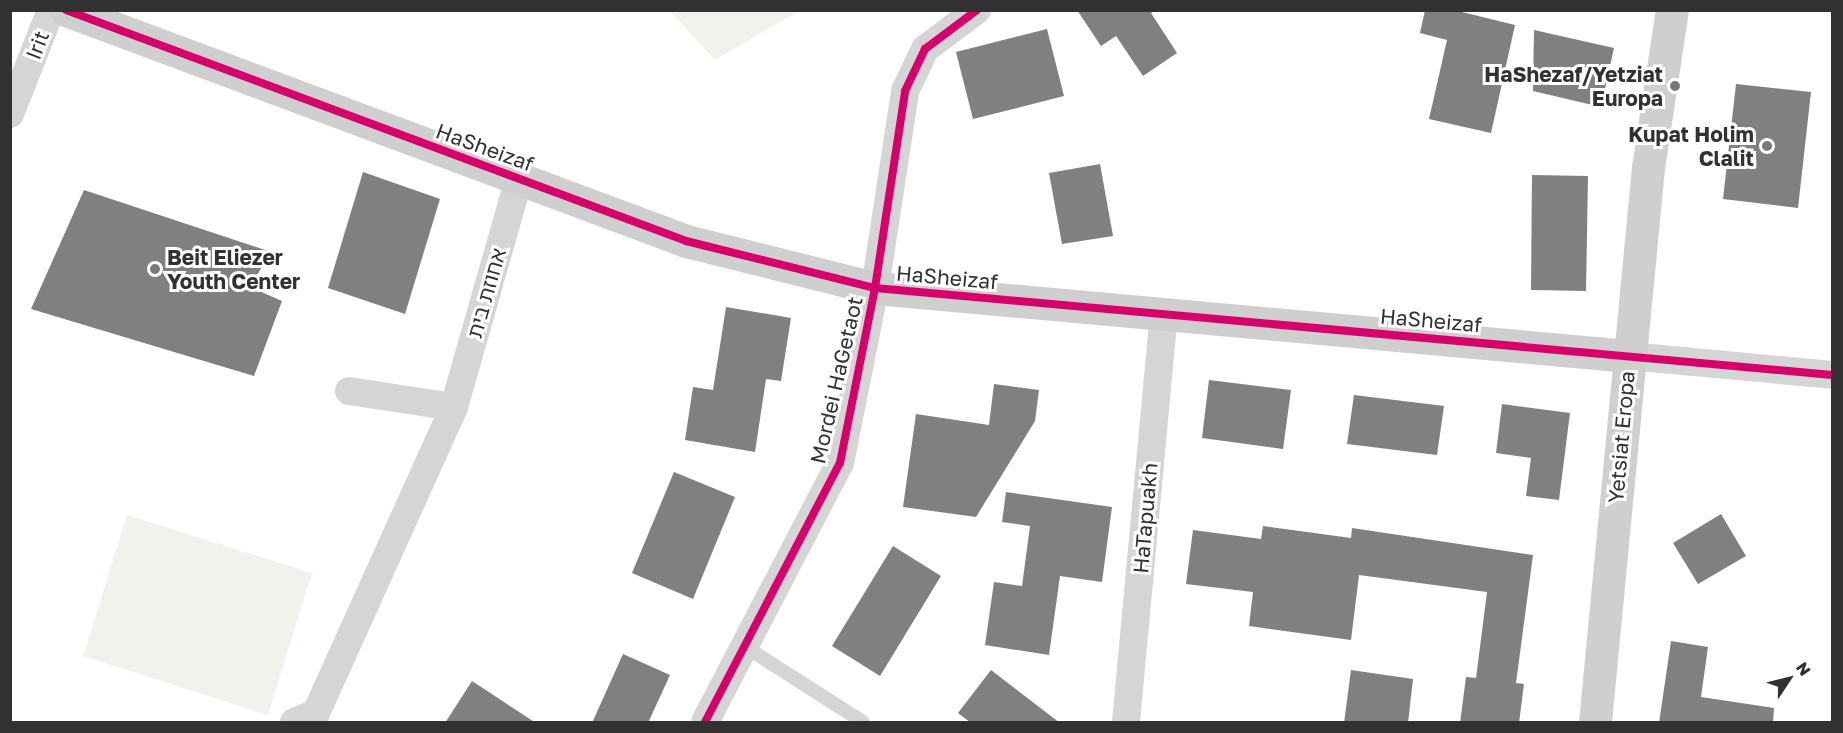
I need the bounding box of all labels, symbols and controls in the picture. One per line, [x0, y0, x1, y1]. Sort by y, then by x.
street label: Irit [20, 27, 54, 63]
place label: HaShezaf/Yetziat Europa [1484, 61, 1663, 111]
marker: HaShezaf/Yetziat Europa [1668, 79, 1682, 93]
street label: HaSheizaf [433, 118, 537, 176]
place label: Kupat Holim Clalit [1628, 121, 1754, 171]
marker: Kupat Holim Clalit [1758, 137, 1776, 155]
place label: Beit Eliezer Youth Center [167, 244, 300, 294]
street label: אחוזת בית [461, 245, 511, 341]
street label: HaSheizaf [895, 260, 999, 294]
marker: Beit Eliezer Youth Center [148, 262, 162, 276]
street label: Mordei HaGetaot [805, 294, 867, 466]
street label: HaSheizaf [1379, 303, 1483, 337]
street label: Yetsiat Eropa [1603, 370, 1639, 504]
street label: HaTapuakh [1128, 462, 1162, 574]
north arrow [1759, 649, 1819, 709]
text: N [1792, 658, 1815, 679]

